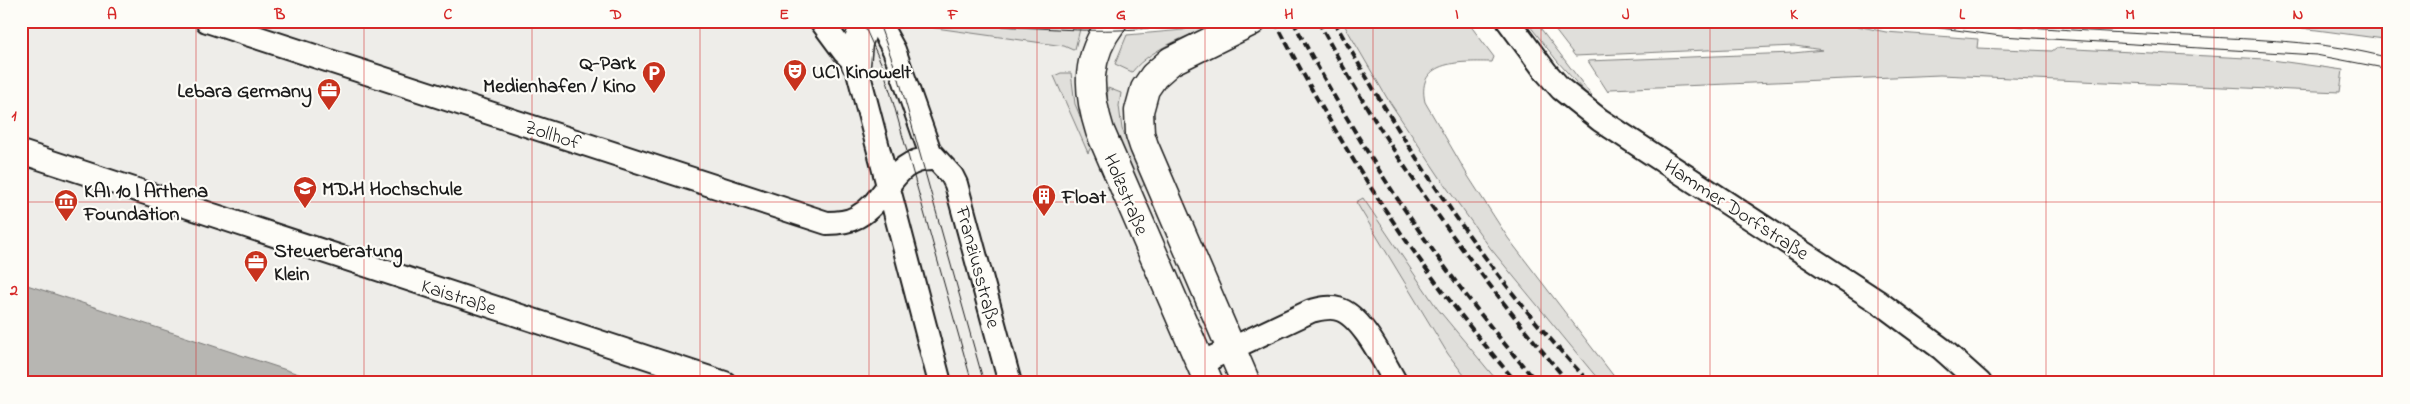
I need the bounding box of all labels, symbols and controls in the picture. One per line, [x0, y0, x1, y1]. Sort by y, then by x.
text: A [107, 3, 117, 27]
text: B [274, 3, 286, 27]
text: C [444, 3, 453, 27]
text: D [609, 3, 622, 27]
text: E [779, 3, 789, 27]
text: F [947, 3, 959, 27]
text: G [1116, 3, 1126, 27]
text: H [1284, 3, 1294, 27]
text: I [1455, 3, 1459, 27]
text: J [1622, 3, 1630, 27]
text: K [1790, 3, 1799, 27]
text: L [1959, 3, 1966, 27]
text: M [2125, 3, 2135, 27]
text: N [2293, 3, 2304, 27]
place label: Q-Park Medienhafen / Kino [483, 50, 637, 102]
theatre icon: UCI Kinowelt [782, 58, 808, 92]
place label: UCI Kinowelt [812, 59, 911, 88]
parking icon: Q-Park Medienhafen / Kino [641, 60, 667, 94]
office icon: Lebara Germany [316, 77, 342, 111]
place label: Lebara Germany [177, 78, 312, 108]
text: 1 [11, 104, 17, 128]
street label: Zollhof [521, 114, 585, 159]
street label: Holzstraße [1094, 150, 1155, 240]
street label: Hammer Dorfstraße [1658, 153, 1814, 269]
school or university icon: MD.H Hochschule [292, 175, 318, 209]
place label: MD.H Hochschule [322, 176, 463, 205]
place label: KAI 10 | Arthena Foundation [83, 178, 208, 230]
building icon: Float [1031, 183, 1057, 217]
place label: Float [1061, 184, 1107, 213]
museum icon: KAI 10 | Arthena Foundation [53, 188, 79, 222]
street label: Franziusstraße [946, 203, 1007, 332]
place label: Steuerberatung Klein [274, 238, 403, 290]
office icon: Steuerberatung Klein [243, 249, 269, 283]
street label: Kaistraße [417, 273, 500, 324]
text: 2 [9, 279, 18, 303]

